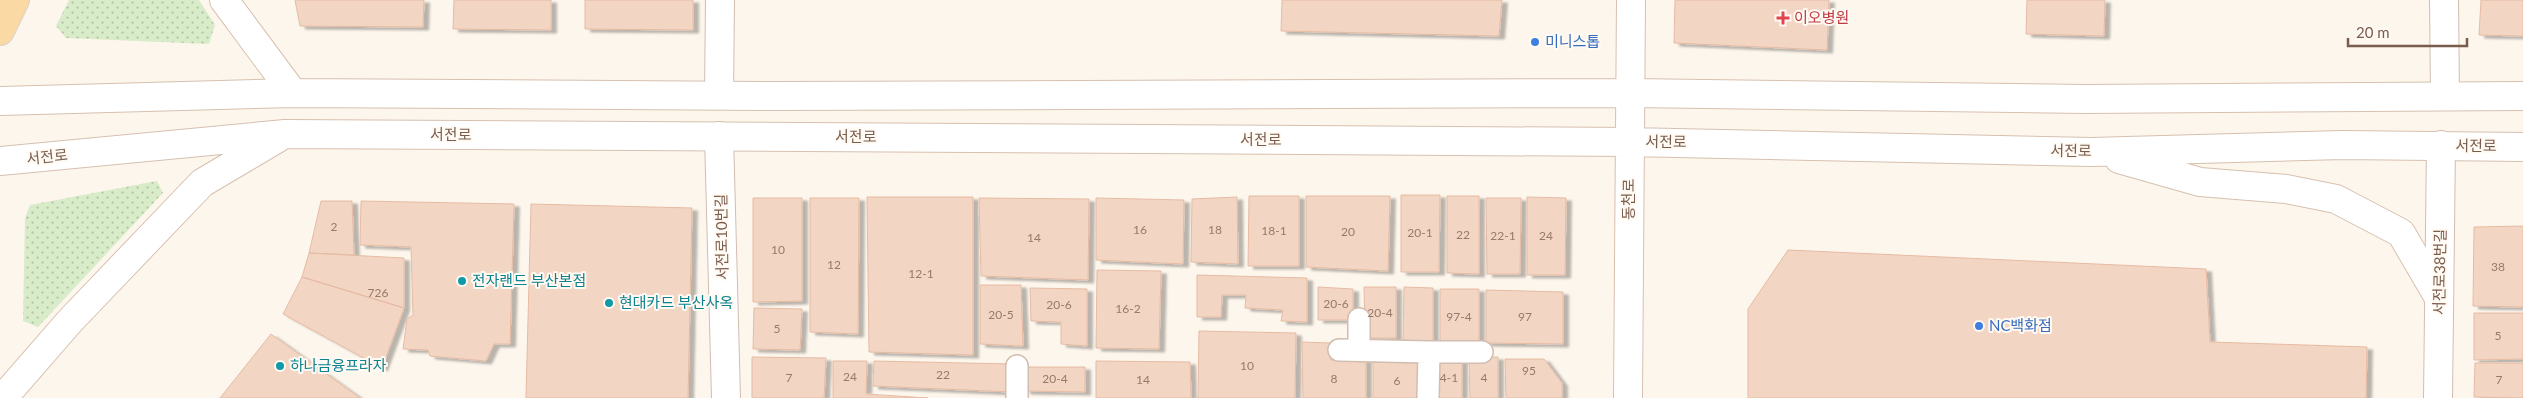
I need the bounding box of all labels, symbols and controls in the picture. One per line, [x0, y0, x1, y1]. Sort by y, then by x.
place label: 이오병원 [1794, 8, 1849, 26]
marker: 이오병원 [1776, 11, 1790, 25]
scale bar [2348, 15, 2467, 47]
text: 20 m [2356, 23, 2390, 41]
place label: 미니스톱 [1545, 32, 1600, 50]
marker: 미니스톱 [1529, 36, 1541, 48]
street label: 서전로 [430, 125, 472, 143]
street label: 서전로 [835, 127, 877, 145]
street label: 서전로 [1240, 130, 1282, 148]
street label: 서전로 [1645, 132, 1687, 150]
street label: 서전로 [2455, 136, 2497, 154]
street label: 서전로 [2050, 141, 2092, 159]
street label: 서전로 [25, 145, 68, 167]
street label: 동천로 [1619, 178, 1637, 220]
street label: 서전로10번길 [711, 194, 731, 280]
house number: 2 [331, 219, 338, 234]
house number: 16 [1133, 222, 1147, 237]
house number: 18 [1208, 222, 1222, 237]
house number: 18-1 [1261, 223, 1287, 238]
house number: 20 [1341, 224, 1355, 239]
house number: 20-1 [1407, 225, 1433, 240]
house number: 22 [1456, 227, 1470, 242]
house number: 22-1 [1490, 228, 1516, 243]
house number: 24 [1539, 228, 1553, 243]
street label: 서전로38번길 [2429, 229, 2449, 315]
house number: 14 [1027, 230, 1041, 245]
house number: 10 [771, 242, 785, 257]
house number: 12 [827, 257, 841, 272]
house number: 38 [2491, 259, 2505, 274]
house number: 12-1 [908, 266, 934, 281]
place label: 전자랜드 부산본점 [472, 271, 586, 289]
marker: 전자랜드 부산본점 [456, 275, 468, 287]
house number: 726 [368, 285, 388, 300]
place label: 현대카드 부산사옥 [619, 293, 733, 311]
house number: 20-6 [1323, 296, 1349, 311]
marker: 현대카드 부산사옥 [603, 297, 615, 309]
house number: 20-6 [1046, 297, 1072, 312]
house number: 16-2 [1115, 301, 1141, 316]
house number: 20-4 [1367, 305, 1393, 320]
house number: 20-5 [988, 307, 1014, 322]
house number: 97-4 [1446, 309, 1472, 324]
house number: 97 [1518, 309, 1532, 324]
place label: NC백화점 [1989, 316, 2052, 334]
marker: NC백화점 [1973, 320, 1985, 332]
house number: 5 [774, 321, 781, 336]
house number: 5 [2495, 328, 2502, 343]
place label: 하나금융프라자 [290, 356, 387, 374]
house number: 10 [1240, 358, 1254, 373]
marker: 하나금융프라자 [274, 360, 286, 372]
house number: 95 [1522, 363, 1536, 378]
house number: 22 [936, 367, 950, 382]
house number: 24 [843, 369, 857, 384]
house number: 7 [786, 370, 793, 385]
house number: 4-1 [1440, 370, 1458, 385]
house number: 4 [1481, 370, 1488, 385]
house number: 20-4 [1042, 371, 1068, 386]
house number: 8 [1331, 371, 1338, 386]
house number: 14 [1136, 372, 1150, 387]
house number: 7 [2496, 372, 2503, 387]
house number: 6 [1394, 373, 1401, 388]

